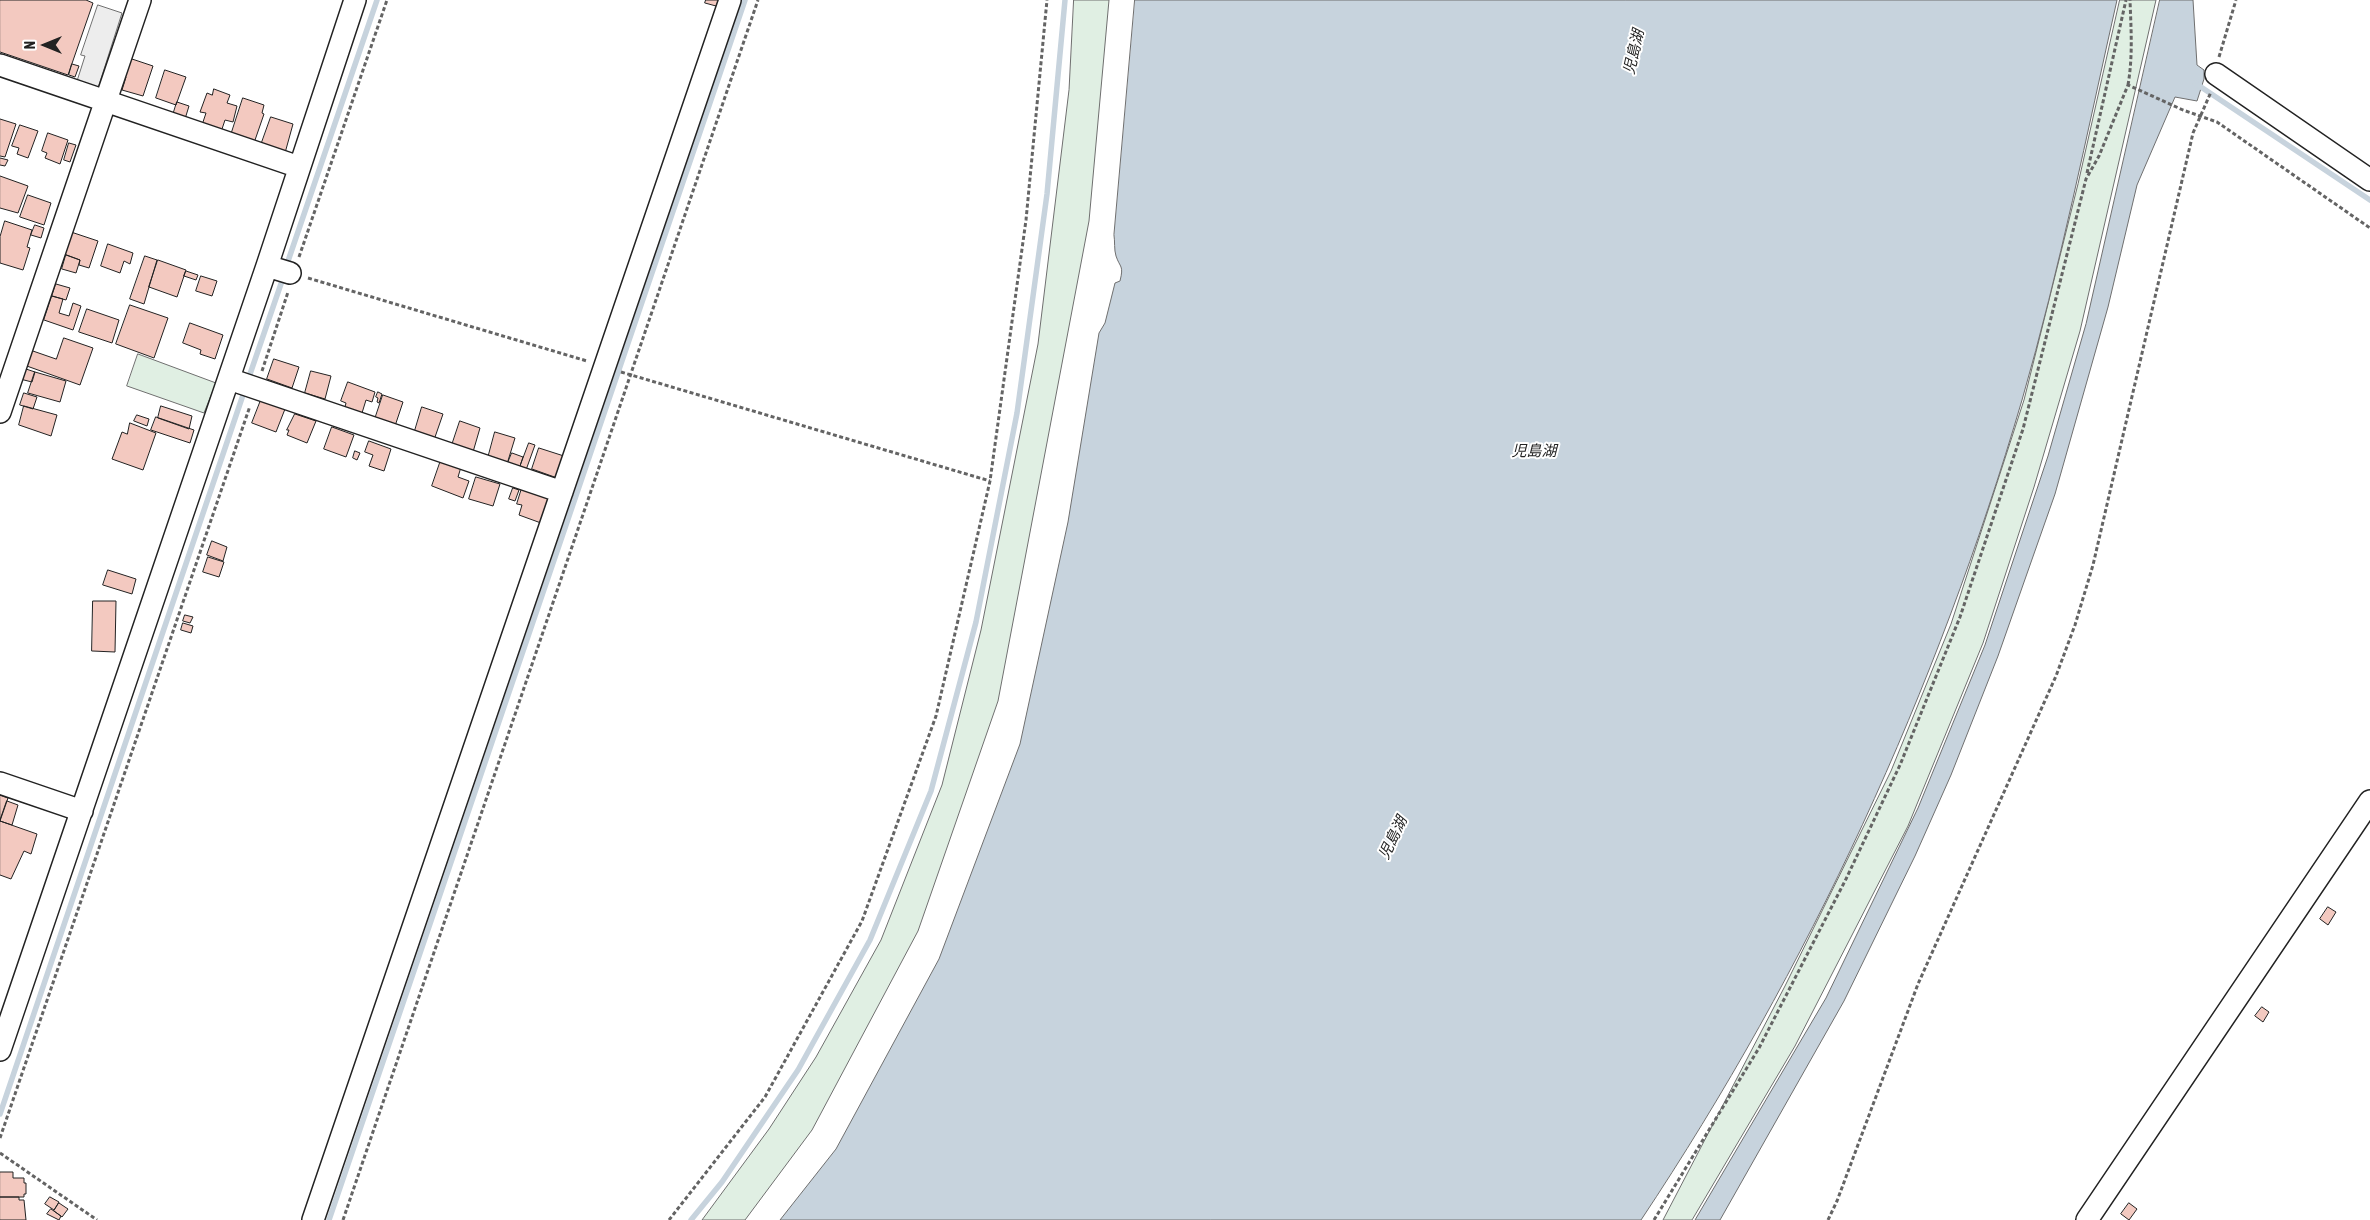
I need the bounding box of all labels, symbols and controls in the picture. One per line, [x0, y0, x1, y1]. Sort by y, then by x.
north arrow [20, 20, 70, 70]
water label: 児島湖 [1620, 28, 1648, 76]
text: N [22, 41, 38, 49]
water label: 児島湖 [1512, 442, 1556, 460]
water label: 児島湖 [1375, 814, 1411, 862]

